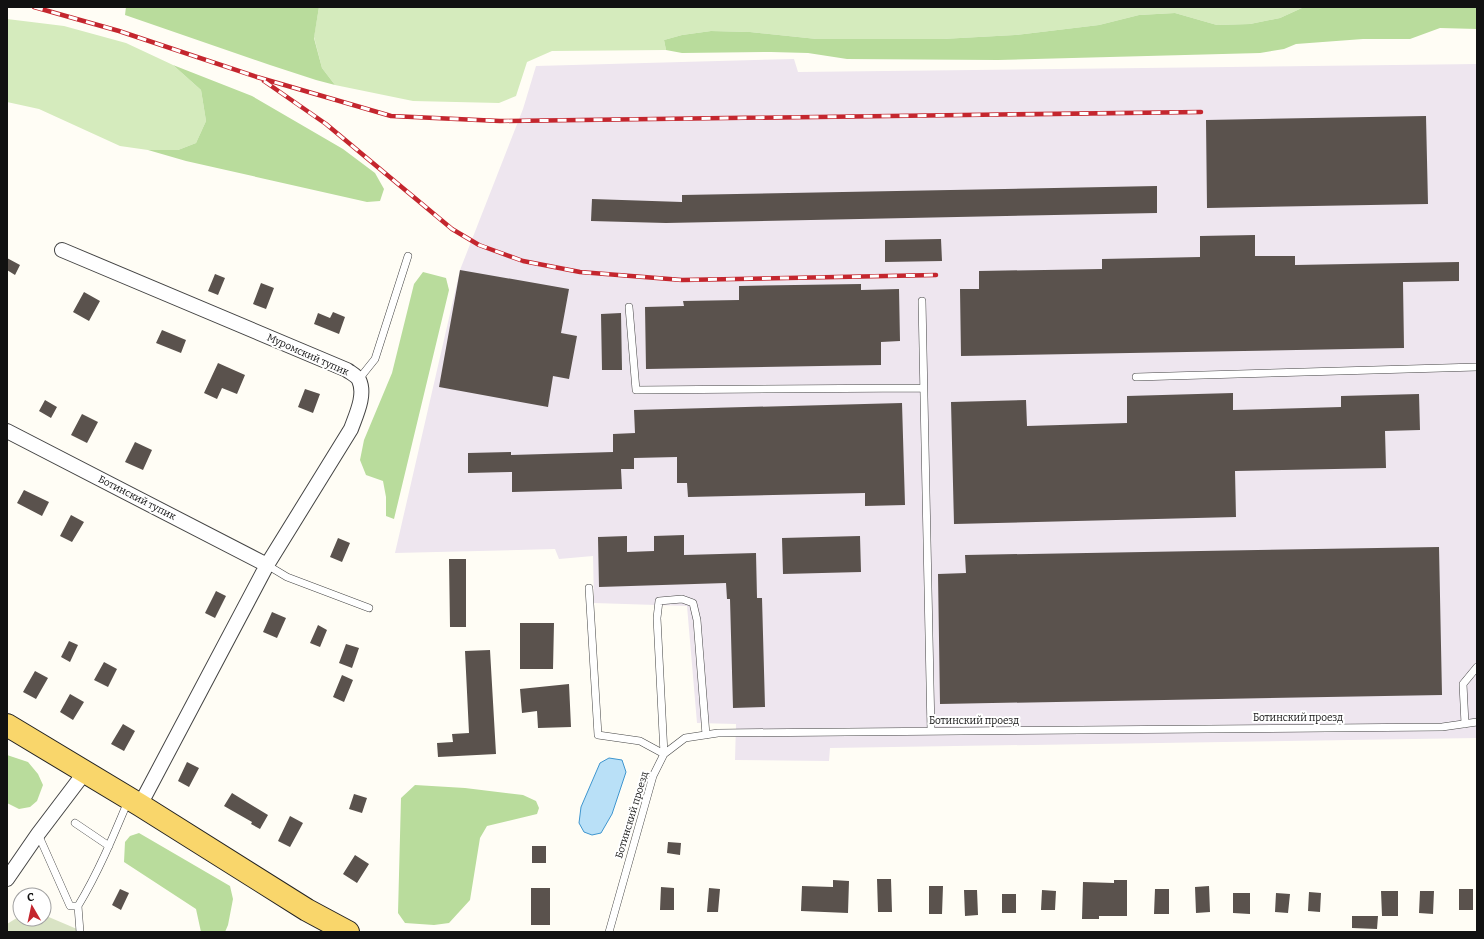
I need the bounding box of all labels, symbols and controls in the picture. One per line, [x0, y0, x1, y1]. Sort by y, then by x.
street label: Муромский тупик [265, 332, 351, 379]
street label: Ботинский тупик [96, 473, 178, 523]
street label: Ботинский проезд [1253, 712, 1343, 724]
street label: Ботинский проезд [929, 715, 1019, 727]
street label: Ботинский проезд [613, 770, 651, 860]
north arrow [12, 887, 52, 927]
text: С [26, 891, 35, 905]

